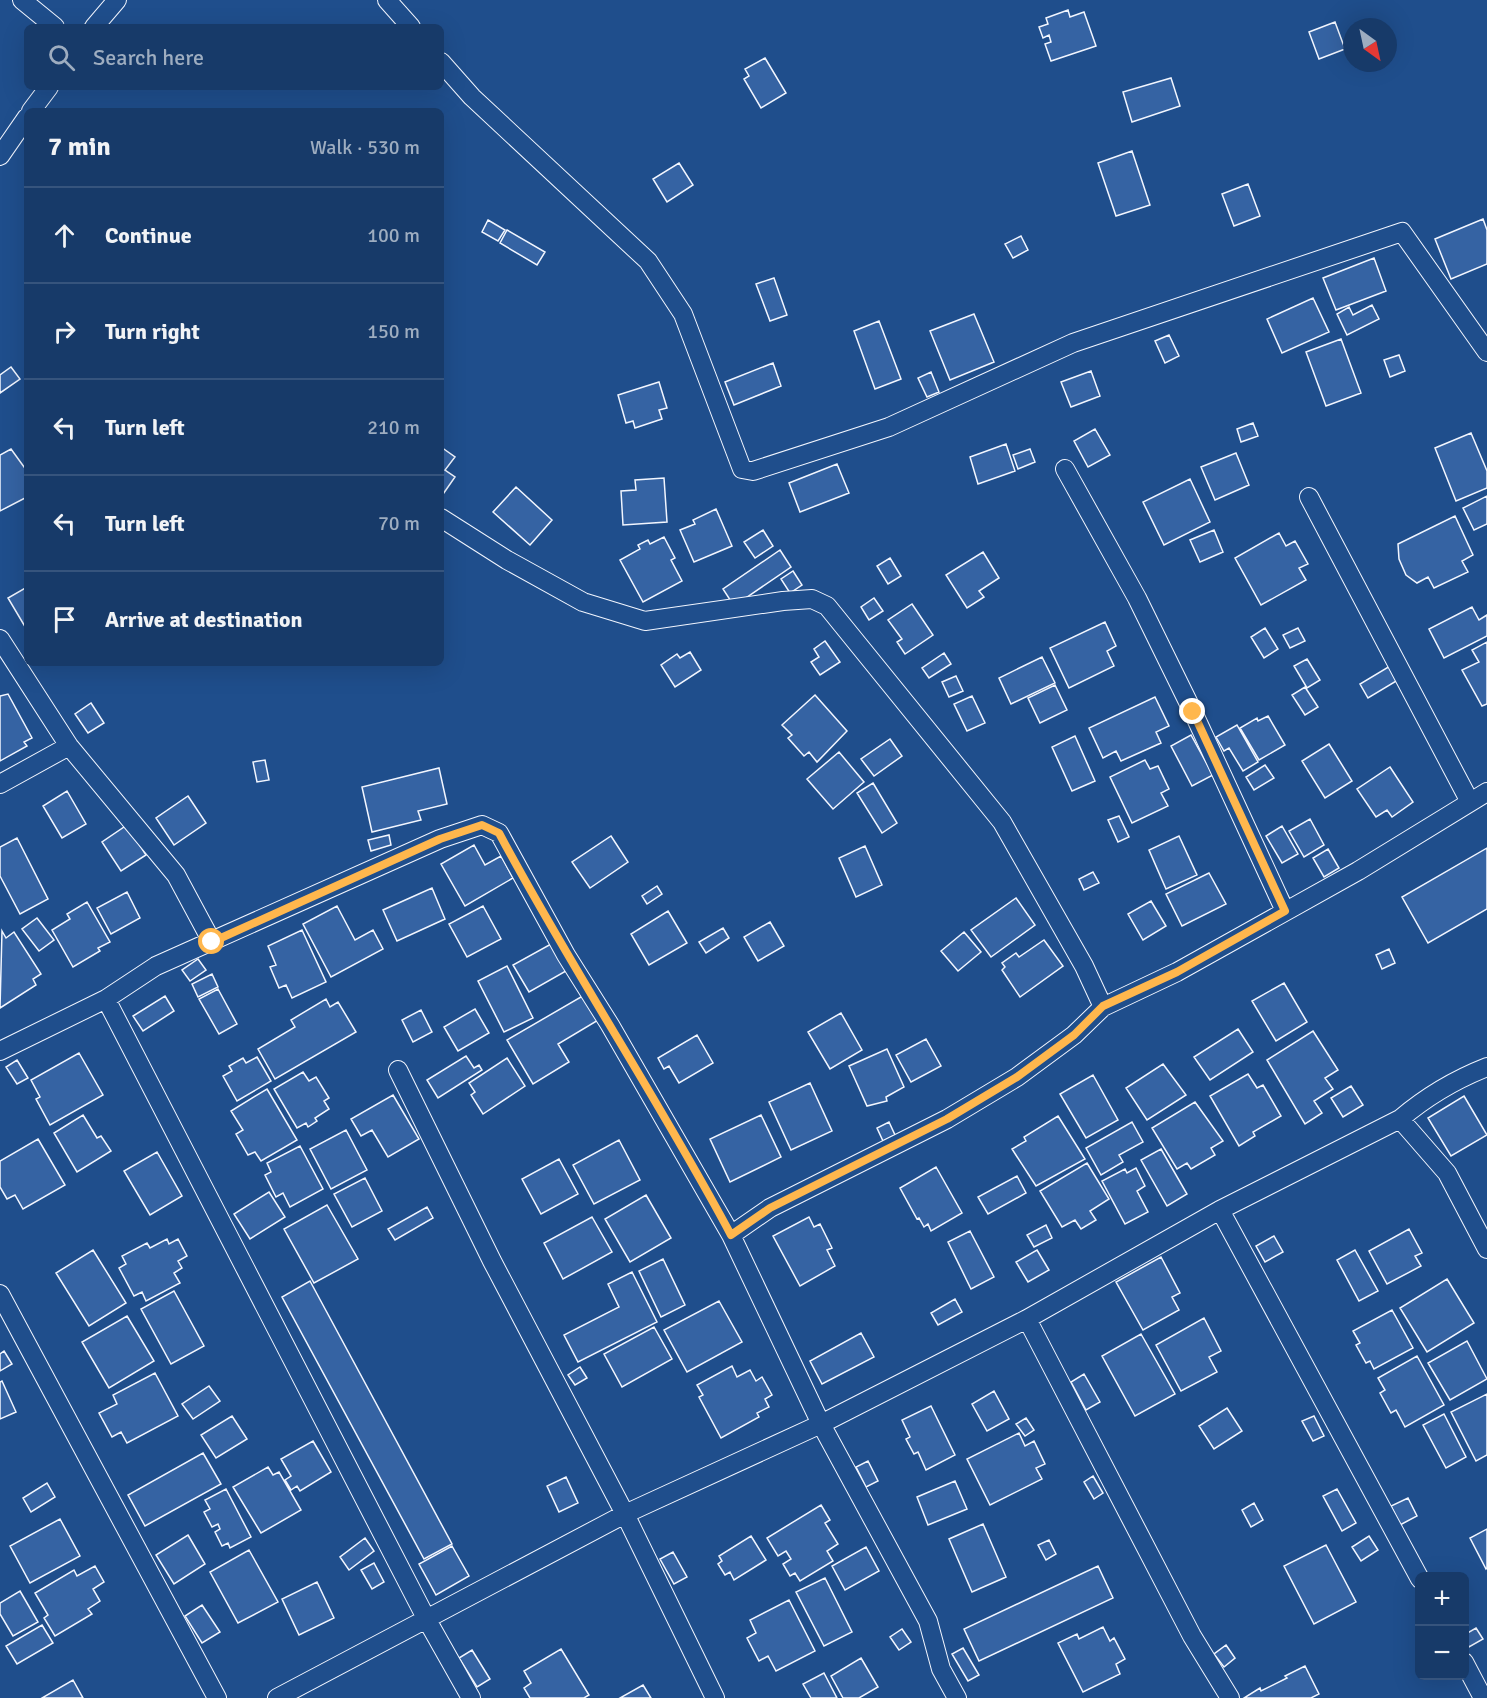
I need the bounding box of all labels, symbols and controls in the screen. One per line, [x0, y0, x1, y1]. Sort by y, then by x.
north arrow [1343, 18, 1397, 72]
search box [24, 24, 444, 90]
icon: search [45, 41, 78, 74]
text: Search here [93, 44, 204, 71]
text: 7 min [48, 131, 111, 163]
text: Walk · 530 m [310, 135, 420, 160]
icon: ahead [48, 219, 81, 252]
text: Continue [105, 222, 192, 249]
text: 100 m [367, 223, 420, 248]
icon: right [48, 315, 81, 348]
text: Turn right [105, 318, 200, 345]
text: 150 m [367, 319, 420, 344]
icon: left [48, 411, 81, 444]
text: Turn left [105, 414, 185, 441]
text: 210 m [367, 415, 420, 440]
icon: left [48, 507, 81, 540]
text: Turn left [105, 510, 185, 537]
text: 70 m [378, 511, 420, 536]
icon: arrive [48, 603, 81, 636]
text: Arrive at destination [105, 606, 302, 633]
route end [1179, 698, 1205, 724]
route start [198, 928, 224, 954]
map controls [1415, 1572, 1469, 1680]
button: + [1415, 1572, 1469, 1626]
button: − [1415, 1626, 1469, 1680]

